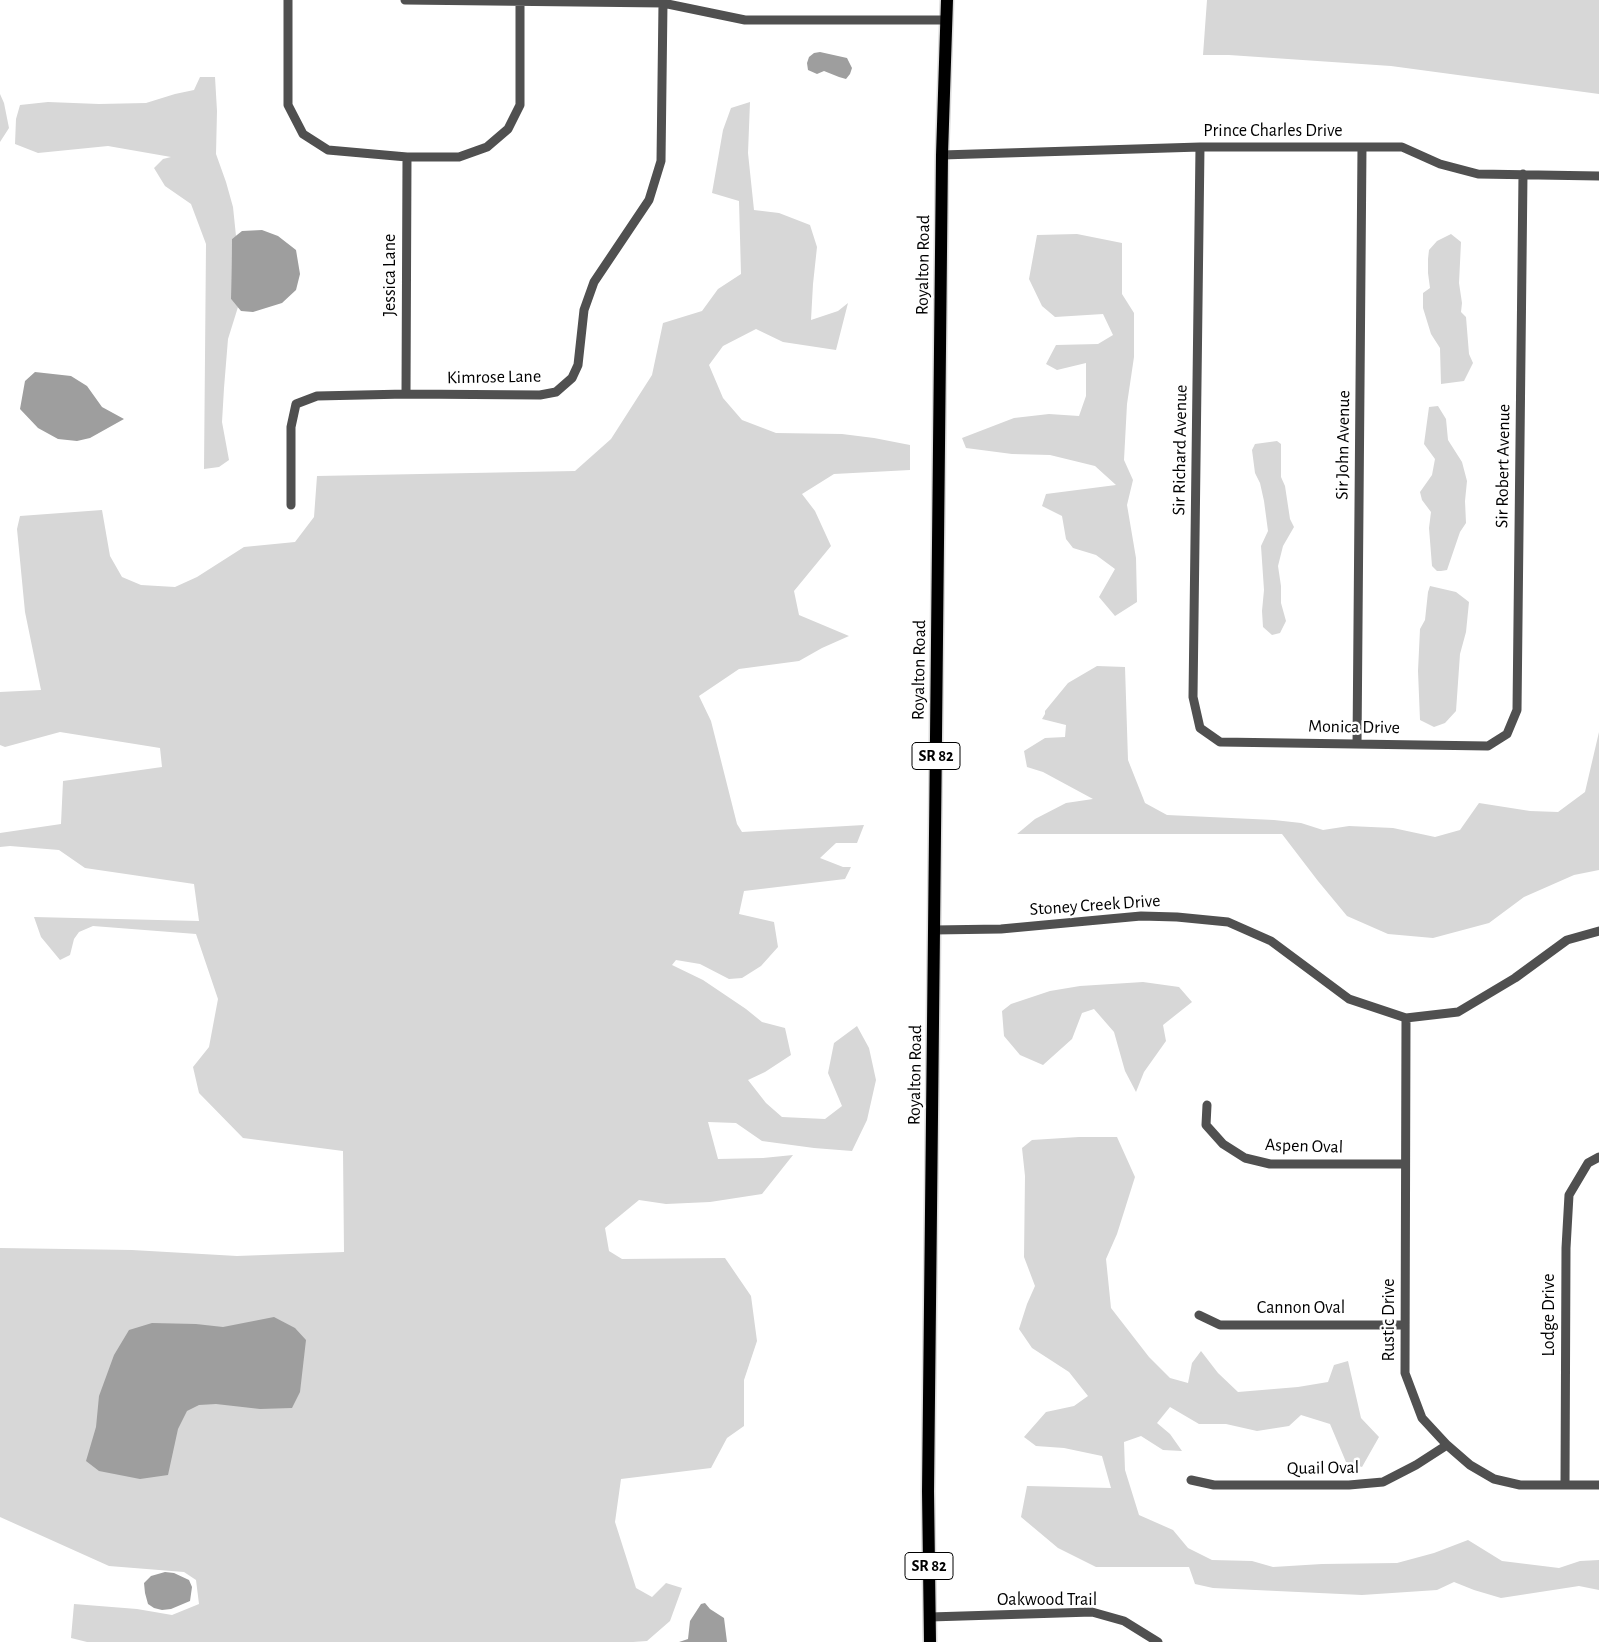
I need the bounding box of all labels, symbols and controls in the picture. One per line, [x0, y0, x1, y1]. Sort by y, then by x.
street label: Prince Charles Drive [1203, 120, 1343, 142]
street label: Royalton Road [911, 215, 935, 315]
street label: Jessica Lane [379, 234, 401, 316]
street label: Kimrose Lane [447, 365, 541, 389]
street label: Sir Richard Avenue [1168, 384, 1192, 516]
street label: Sir John Avenue [1331, 390, 1355, 500]
street label: Sir Robert Avenue [1491, 404, 1515, 528]
street label: Royalton Road [907, 620, 931, 720]
street label: Monica Drive [1308, 715, 1400, 739]
road number: SR 82 [912, 742, 960, 769]
street label: Stoney Creek Drive [1029, 890, 1161, 920]
street label: Royalton Road [903, 1025, 927, 1125]
street label: Aspen Oval [1264, 1134, 1344, 1158]
street label: Lodge Drive [1538, 1274, 1560, 1356]
street label: Rustic Drive [1378, 1279, 1400, 1361]
street label: Cannon Oval [1257, 1297, 1345, 1319]
street label: Quail Oval [1287, 1457, 1359, 1479]
road number: SR 82 [905, 1552, 953, 1580]
street label: Oakwood Trail [997, 1589, 1097, 1611]

